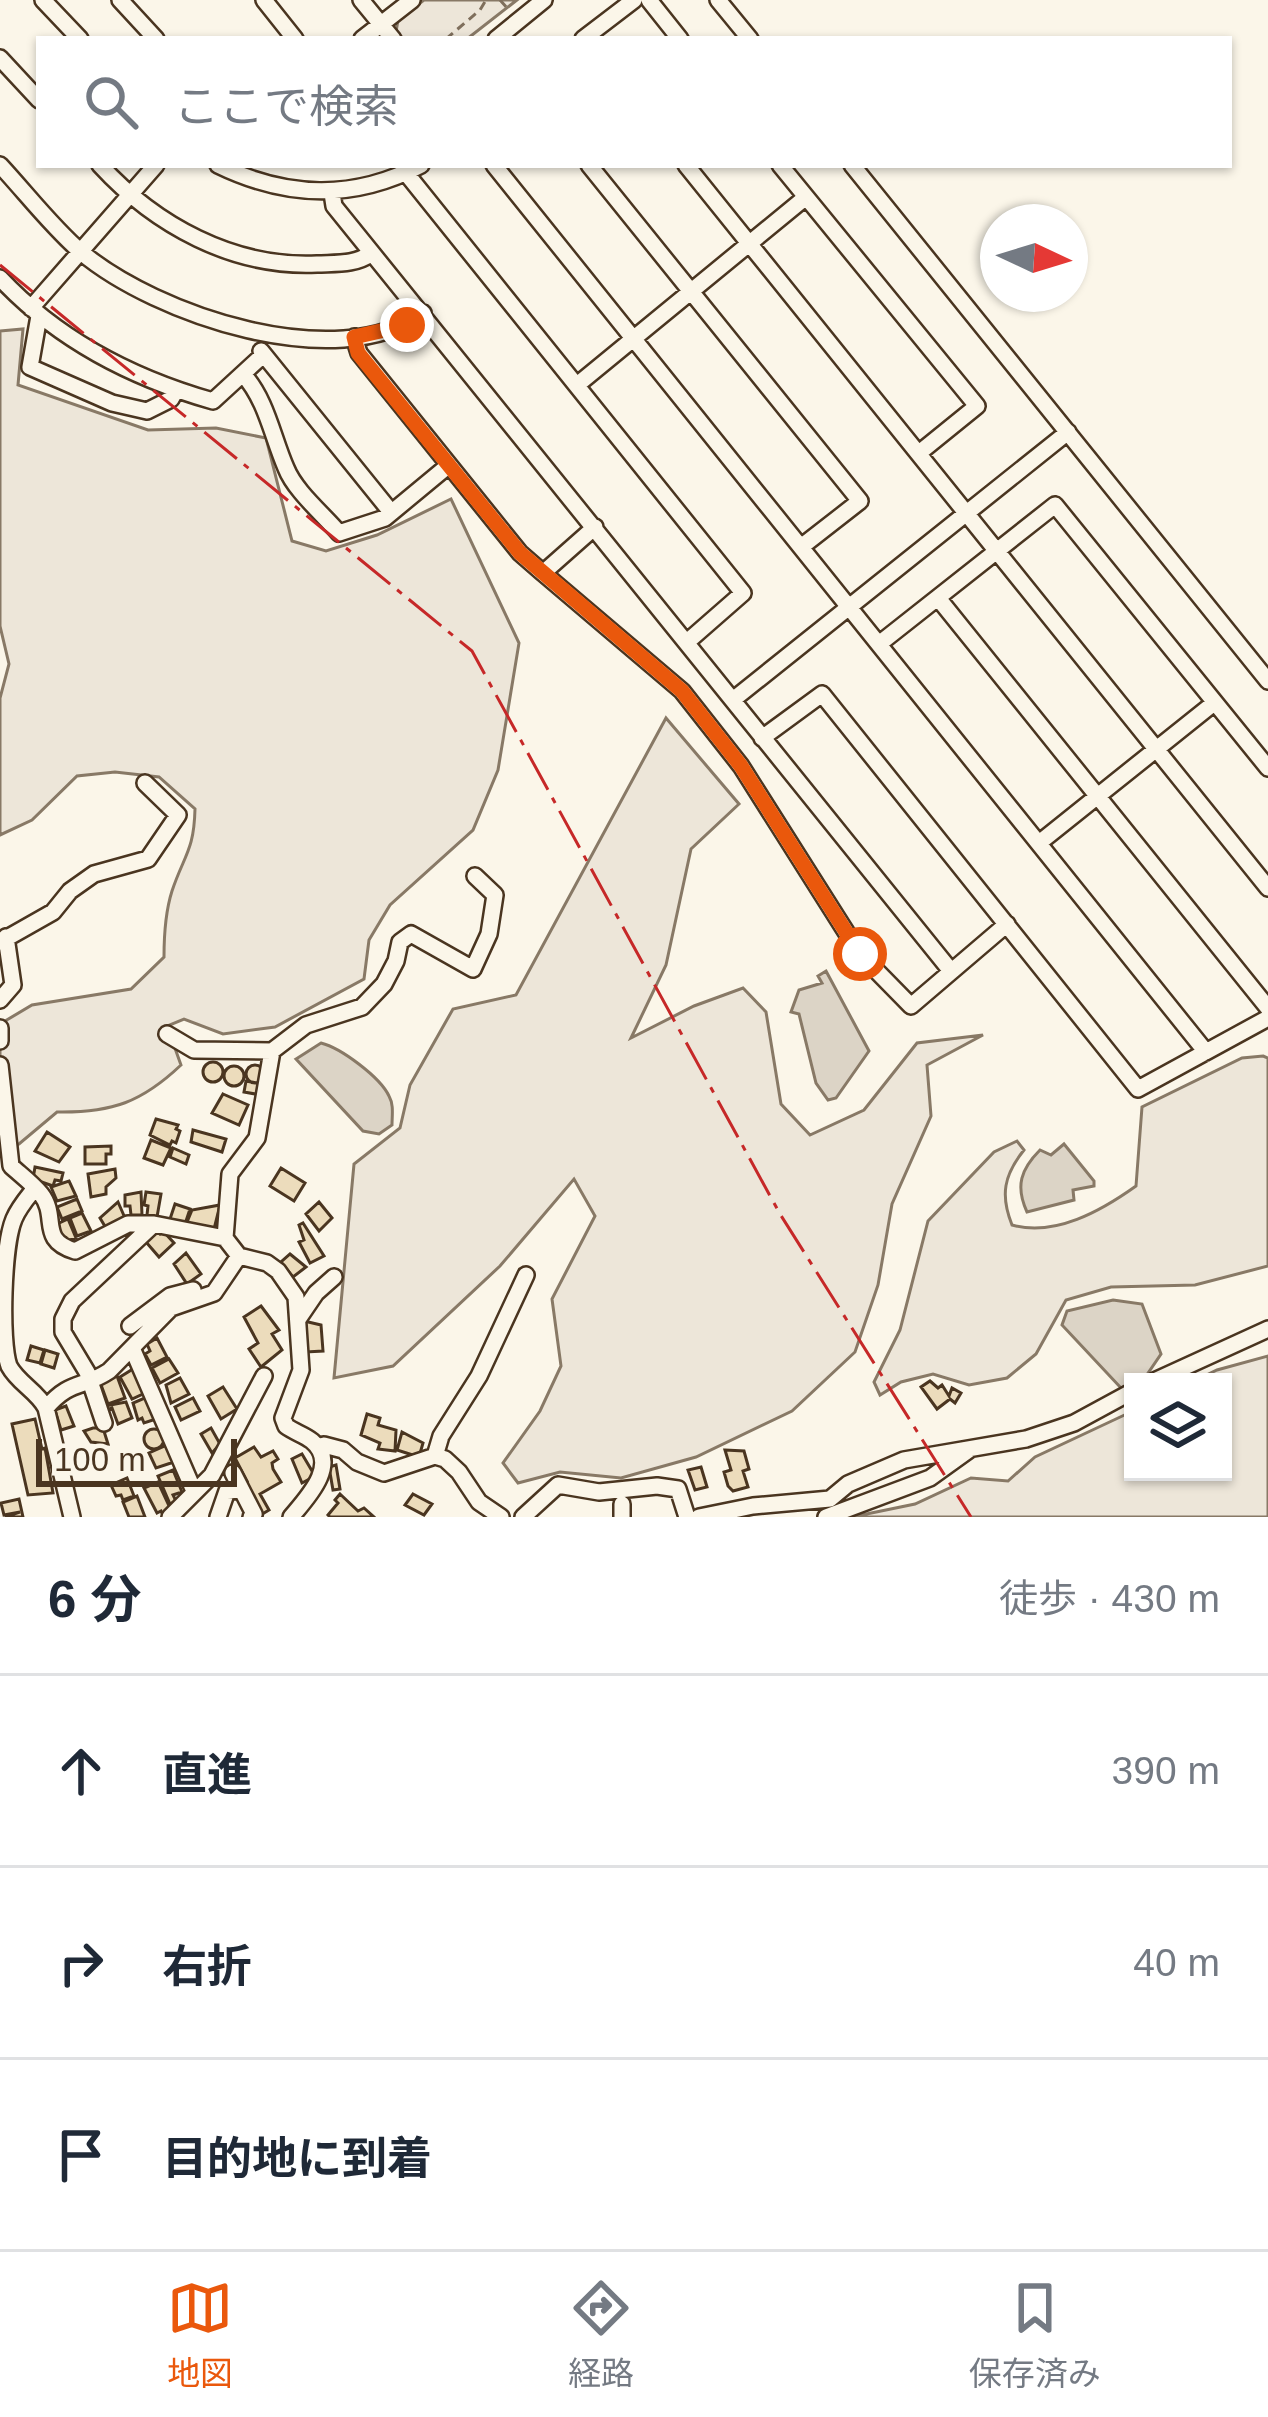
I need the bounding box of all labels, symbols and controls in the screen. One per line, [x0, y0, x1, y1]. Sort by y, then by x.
search box [36, 36, 1232, 168]
icon: search [78, 69, 144, 135]
text: ここで検索 [174, 81, 399, 132]
north arrow [980, 204, 1088, 312]
route end [380, 298, 434, 352]
route start [833, 927, 887, 981]
map controls [1124, 1373, 1232, 1481]
button: layers [1124, 1373, 1232, 1481]
scale bar [36, 1433, 237, 1486]
text: 100 m [54, 1441, 146, 1478]
text: 6 分 [48, 1571, 142, 1628]
text: 徒歩 · 430 m [999, 1577, 1220, 1620]
icon: ahead [48, 1738, 114, 1804]
text: 直進 [162, 1749, 252, 1800]
text: 390 m [1112, 1749, 1220, 1792]
icon: right [48, 1930, 114, 1996]
text: 右折 [162, 1941, 252, 1992]
text: 40 m [1133, 1941, 1220, 1984]
icon: arrive [48, 2122, 114, 2188]
text: 目的地に到着 [162, 2133, 432, 2184]
tab: 地図 [167, 2275, 233, 2395]
tab: 経路 [568, 2275, 634, 2395]
tab: 保存済み [969, 2275, 1101, 2395]

